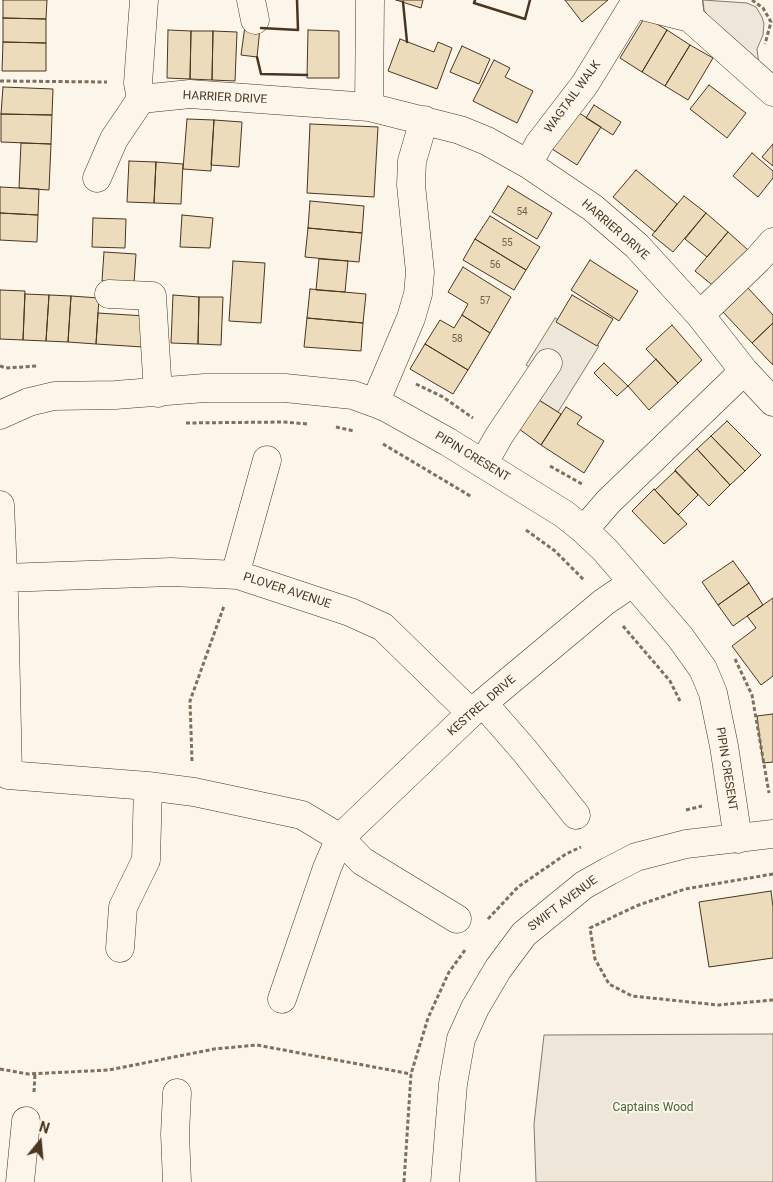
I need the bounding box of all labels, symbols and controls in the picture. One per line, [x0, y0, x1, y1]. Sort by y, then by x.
street label: WAGTAIL WALK [542, 58, 604, 136]
street label: HARRIER DRIVE [182, 89, 268, 107]
street label: HARRIER DRIVE [578, 197, 652, 263]
house number: 54 [516, 206, 528, 218]
house number: 55 [501, 237, 513, 249]
house number: 56 [489, 259, 501, 271]
house number: 57 [479, 295, 491, 307]
house number: 58 [451, 333, 463, 345]
street label: PIPIN CRESENT [432, 429, 512, 485]
street label: PLOVER AVENUE [241, 570, 333, 612]
street label: KESTREL DRIVE [445, 673, 519, 739]
street label: PIPIN CRESENT [712, 726, 740, 812]
street label: SWIFT AVENUE [526, 873, 600, 935]
park label: Captains Wood [612, 1101, 694, 1115]
north arrow [15, 1117, 65, 1167]
text: N [37, 1119, 51, 1137]

